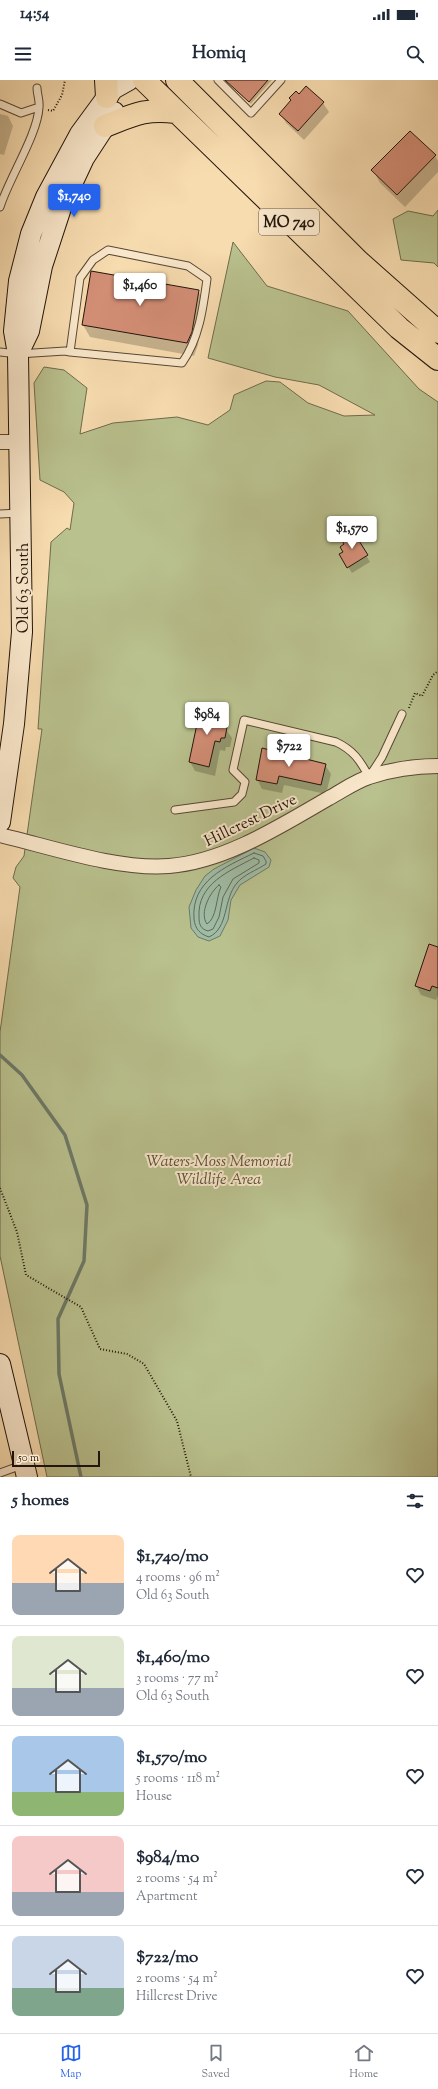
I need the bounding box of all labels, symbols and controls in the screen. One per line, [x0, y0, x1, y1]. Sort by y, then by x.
text: 14:54 [20, 4, 49, 25]
text: Homiq [192, 41, 246, 67]
icon: menu [12, 43, 34, 65]
icon: search [404, 43, 426, 65]
pin: $1,740 [41, 184, 107, 218]
text: $1,740 [57, 188, 91, 206]
road number: MO 740 [259, 209, 319, 235]
pin: $1,460 [107, 273, 173, 307]
text: $1,460 [123, 277, 157, 295]
pin: $1,570 [319, 516, 385, 550]
text: $1,570 [336, 520, 368, 538]
street label: Old 63 South [13, 542, 36, 633]
pin: $984 [183, 702, 231, 736]
text: $984 [194, 706, 220, 724]
pin: $722 [265, 734, 313, 768]
text: $722 [276, 738, 302, 756]
street label: Hillcrest Drive [201, 789, 301, 854]
park label: Waters-Moss Memorial Wildlife Area [146, 1151, 292, 1192]
scale bar [12, 1449, 100, 1468]
text: 50 m [18, 1450, 39, 1466]
text: 5 homes [12, 1489, 69, 1513]
icon: filters [404, 1490, 426, 1512]
text: $1,740/mo [136, 1545, 209, 1569]
icon: home [44, 1551, 92, 1599]
icon: heart [404, 1564, 426, 1586]
text: 4 rooms · 96 m² [136, 1569, 220, 1587]
text: Old 63 South [136, 1587, 210, 1605]
text: $1,460/mo [136, 1646, 210, 1670]
icon: home [44, 1652, 92, 1700]
icon: heart [404, 1665, 426, 1687]
text: 3 rooms · 77 m² [136, 1670, 219, 1688]
text: Old 63 South [136, 1688, 210, 1706]
text: $1,570/mo [136, 1746, 207, 1770]
icon: home [44, 1752, 92, 1800]
icon: heart [404, 1765, 426, 1787]
text: 5 rooms · 118 m² [136, 1770, 220, 1788]
text: House [136, 1788, 172, 1806]
text: $984/mo [136, 1846, 199, 1870]
icon: home [44, 1852, 92, 1900]
icon: heart [404, 1865, 426, 1887]
text: 2 rooms · 54 m² [136, 1870, 218, 1888]
text: Apartment [136, 1888, 197, 1906]
text: $722/mo [136, 1946, 198, 1970]
icon: home [44, 1952, 92, 2000]
icon: heart [404, 1965, 426, 1987]
text: 2 rooms · 54 m² [136, 1970, 218, 1988]
text: Hillcrest Drive [136, 1988, 218, 2006]
tab: Map [60, 2042, 82, 2082]
tab: Saved [201, 2042, 230, 2082]
tab: Home [349, 2042, 378, 2082]

